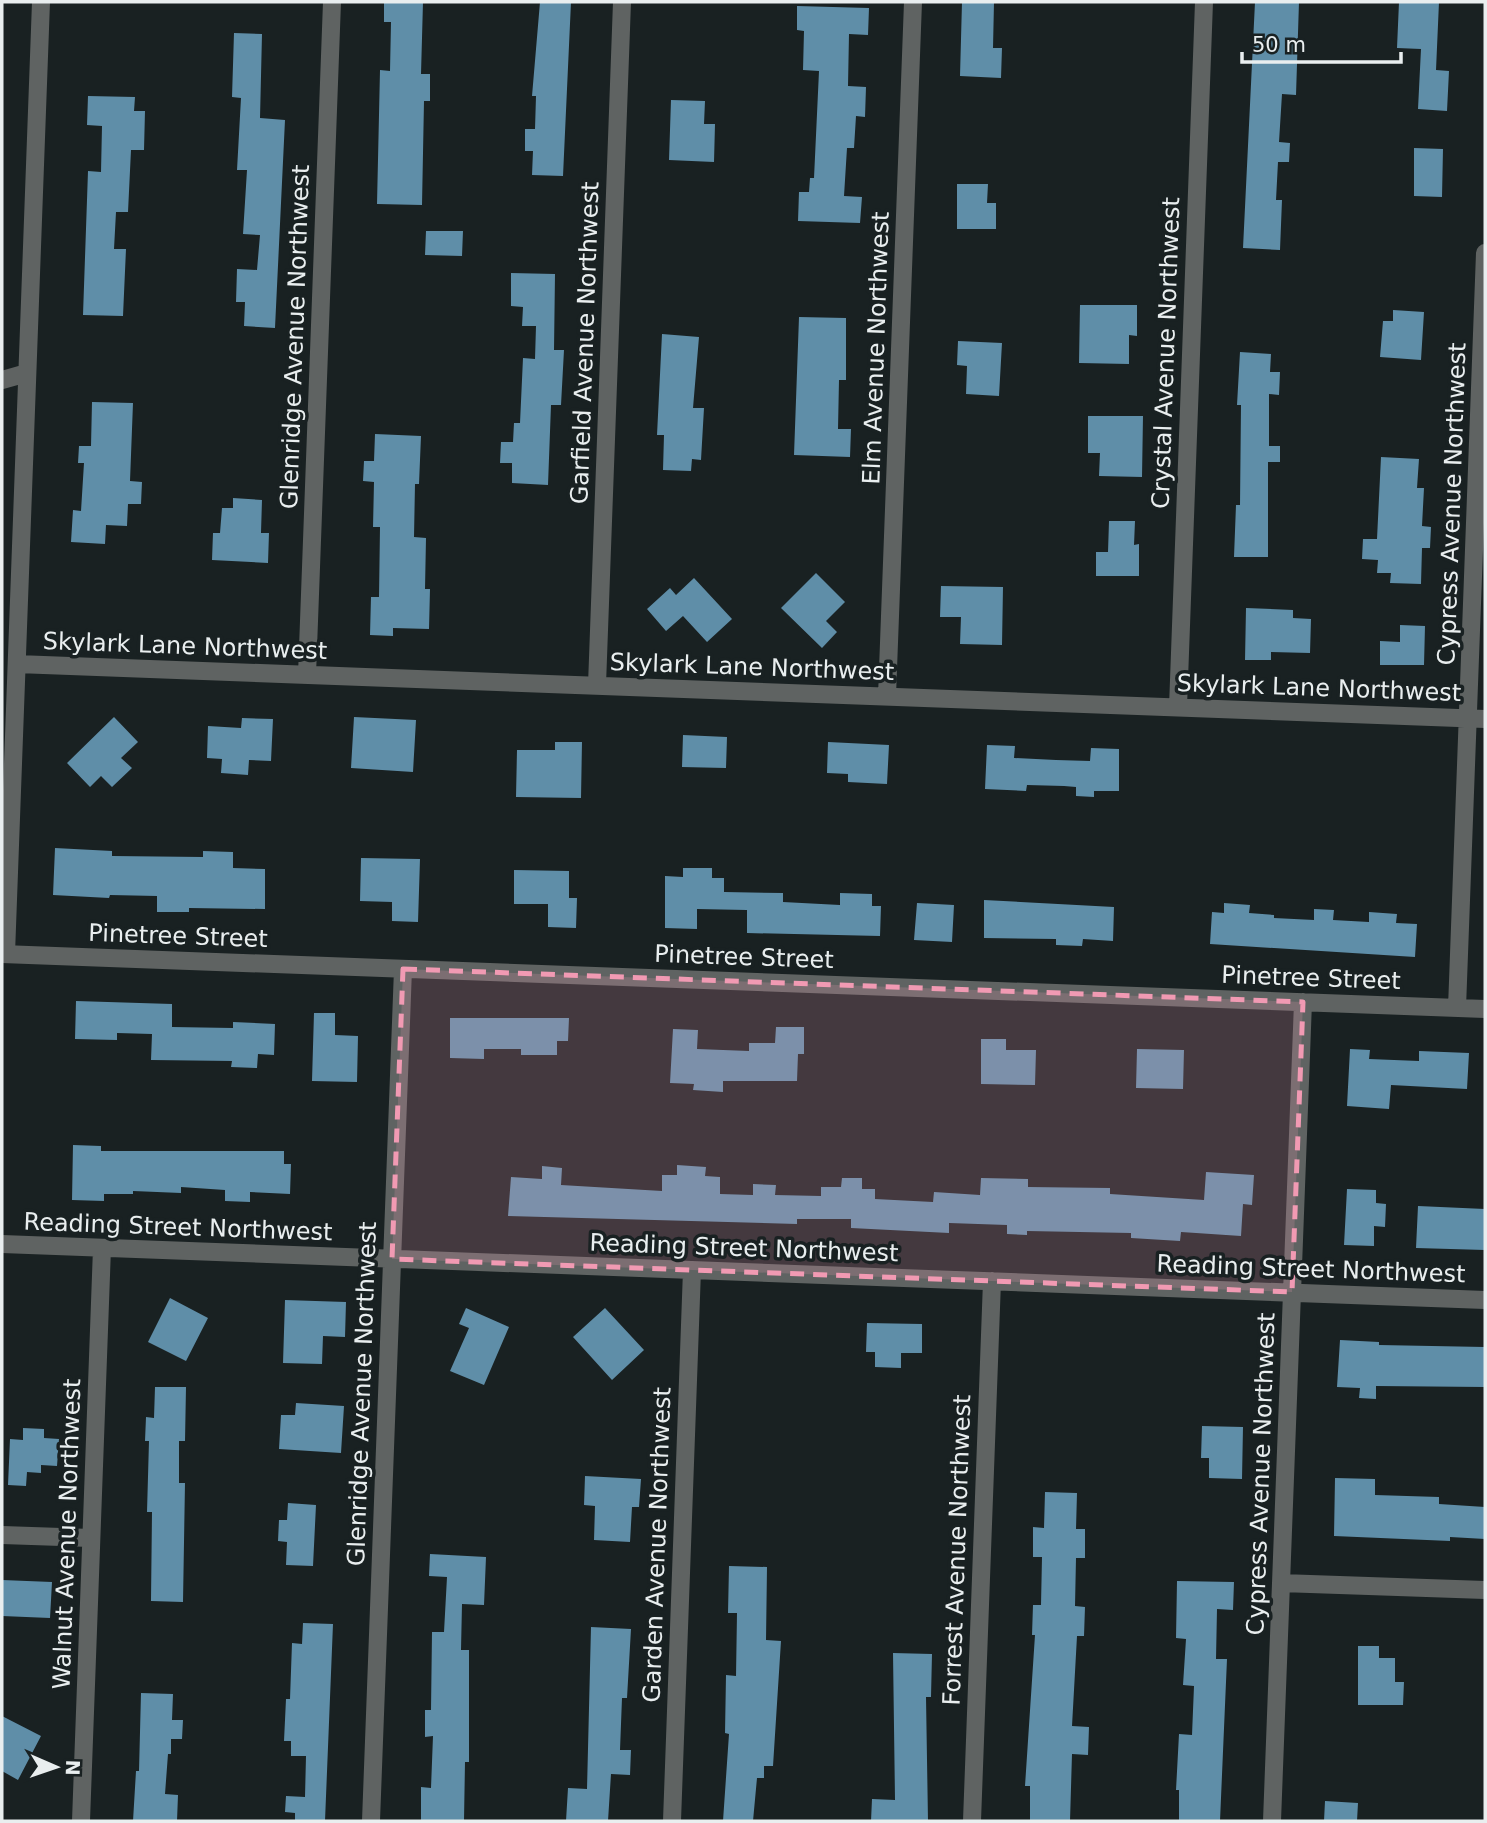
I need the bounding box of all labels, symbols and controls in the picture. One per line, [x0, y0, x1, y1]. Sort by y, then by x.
scale bar [1242, 21, 1401, 65]
text: 50 m [1252, 33, 1306, 57]
street label: Glenridge Avenue Northwest [275, 164, 315, 510]
street label: Garfield Avenue Northwest [565, 181, 605, 505]
street label: Crystal Avenue Northwest [1147, 197, 1185, 509]
street label: Elm Avenue Northwest [857, 211, 895, 485]
street label: Cypress Avenue Northwest [1432, 342, 1472, 666]
street label: Skylark Lane Northwest [42, 627, 328, 665]
street label: Skylark Lane Northwest [609, 648, 895, 686]
street label: Skylark Lane Northwest [1176, 669, 1462, 707]
street label: Pinetree Street [88, 919, 268, 953]
street label: Pinetree Street [654, 940, 834, 974]
street label: Pinetree Street [1221, 961, 1401, 995]
street label: Reading Street Northwest [23, 1208, 333, 1246]
street label: Glenridge Avenue Northwest [342, 1221, 382, 1567]
street label: Reading Street Northwest [589, 1229, 899, 1267]
street label: Reading Street Northwest [1156, 1250, 1466, 1288]
street label: Cypress Avenue Northwest [1241, 1312, 1281, 1636]
street label: Walnut Avenue Northwest [48, 1378, 86, 1690]
street label: Garden Avenue Northwest [637, 1387, 677, 1703]
street label: Forrest Avenue Northwest [938, 1394, 976, 1706]
north arrow [21, 1732, 91, 1802]
text: N [62, 1759, 84, 1776]

